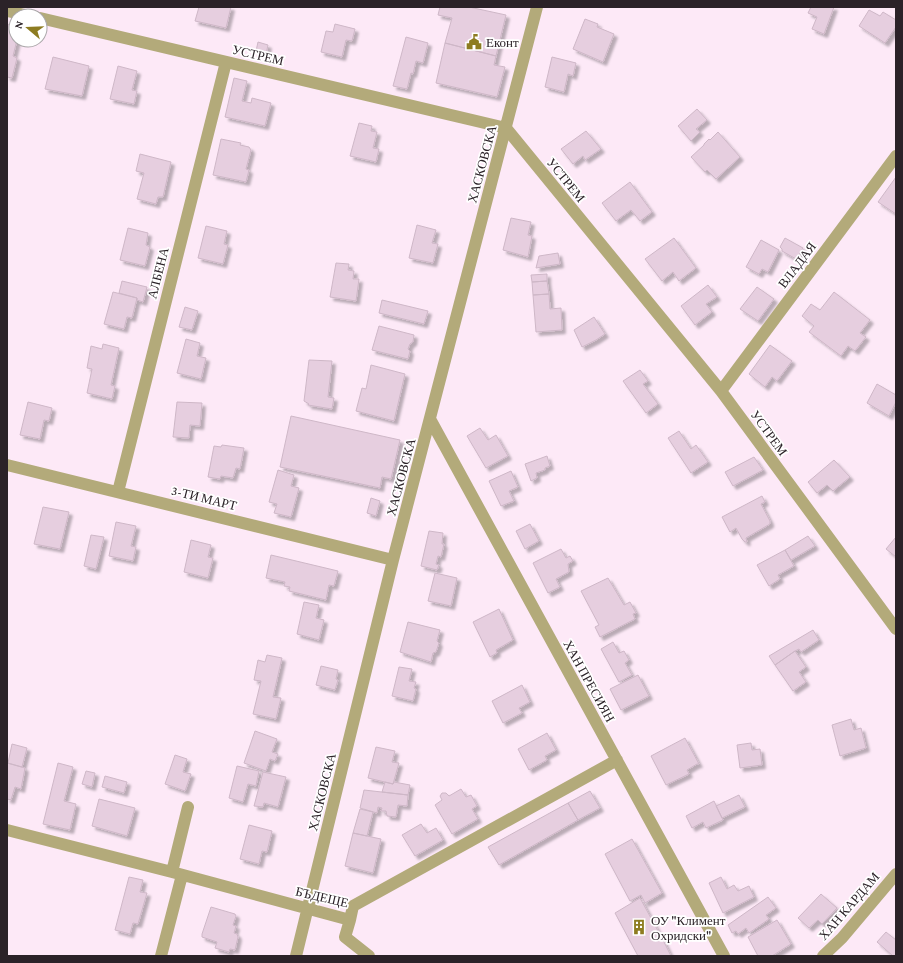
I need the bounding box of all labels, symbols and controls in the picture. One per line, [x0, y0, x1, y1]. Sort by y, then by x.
north arrow [8, 8, 48, 48]
text: N [12, 19, 26, 30]
public building icon: Еконт [465, 33, 483, 51]
place label: Еконт [486, 35, 519, 50]
street label: УСТРЕМ [231, 42, 286, 68]
street label: ХАСКОВСКА [464, 123, 500, 205]
street label: УСТРЕМ [544, 155, 589, 205]
street label: ВЛАДАЯ [775, 239, 819, 291]
street label: АЛБЕНА [144, 245, 172, 300]
street label: УСТРЕМ [747, 407, 791, 459]
street label: ХАСКОВСКА [383, 436, 419, 518]
street label: 3-ТИ МАРТ [170, 483, 238, 513]
street label: ХАН ПРЕСИЯН [560, 637, 618, 725]
street label: ХАСКОВСКА [305, 751, 339, 833]
street label: ХАН КАРДАМ [816, 869, 883, 943]
street label: БЪДЕЩЕ [294, 884, 350, 910]
place label: ОУ "Климент Охридски" [651, 913, 726, 943]
building icon: ОУ "Климент Охридски" [630, 918, 648, 936]

